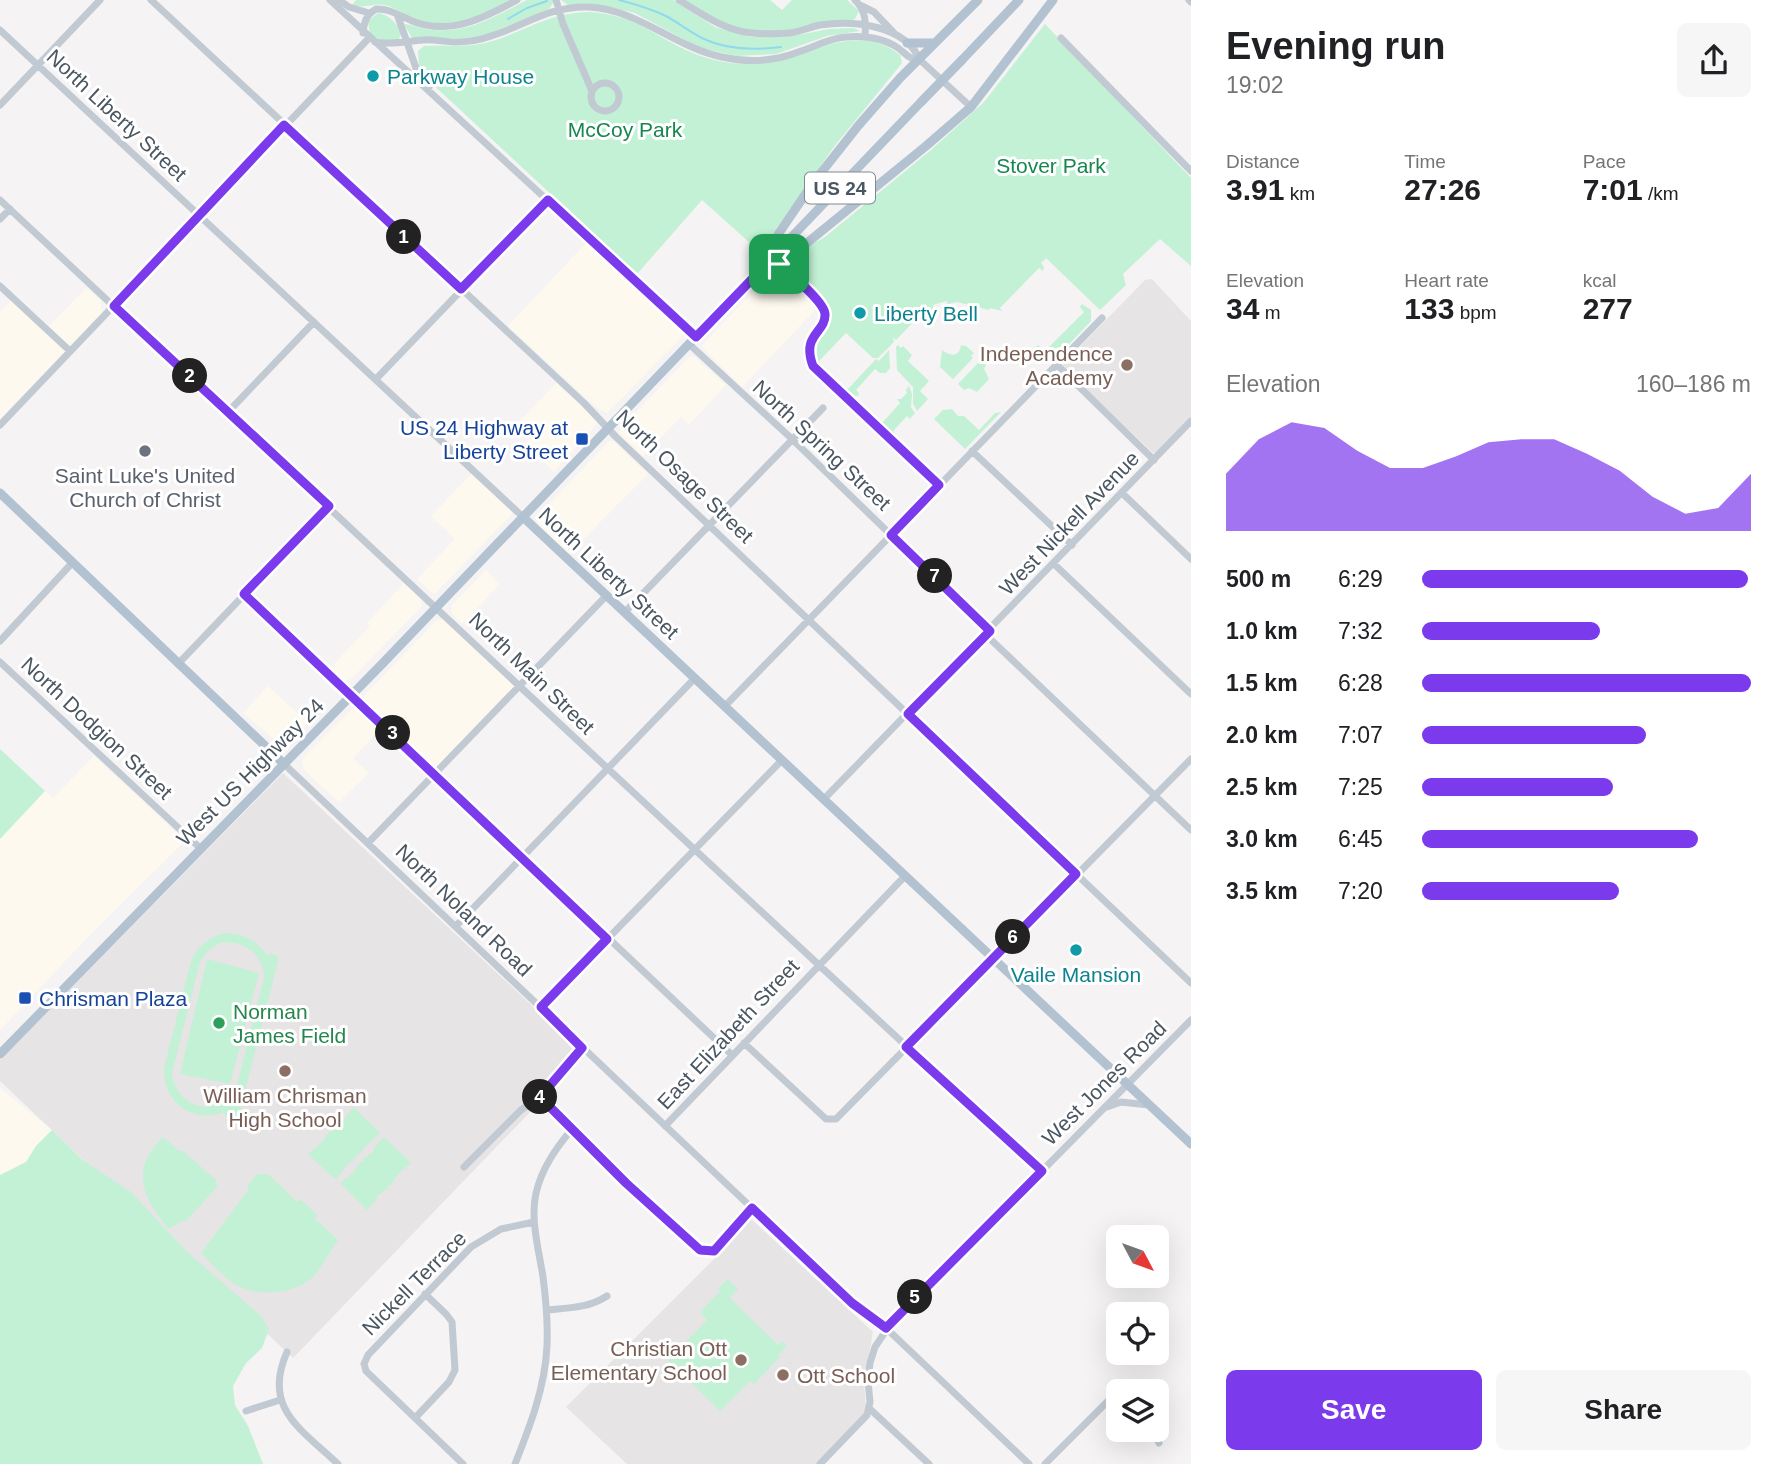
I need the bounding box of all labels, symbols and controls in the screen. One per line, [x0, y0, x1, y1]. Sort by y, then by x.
button: share [1677, 23, 1751, 97]
text: Evening run [1226, 25, 1446, 67]
street label: North Liberty Street [43, 44, 192, 186]
place label: Parkway House [387, 65, 534, 88]
marker: Parkway House [365, 68, 381, 84]
text: 19:02 [1226, 72, 1284, 98]
park label: McCoy Park [568, 118, 683, 141]
text: Distance [1226, 151, 1300, 172]
text: Time [1404, 151, 1446, 172]
text: Pace [1583, 151, 1626, 172]
park label: Stover Park [996, 154, 1106, 177]
road number: US 24 [805, 172, 875, 204]
text: 3.91 [1226, 173, 1284, 206]
text: 27:26 [1404, 173, 1481, 206]
text: 7:01 [1583, 173, 1643, 206]
text: km [1284, 183, 1315, 204]
text: /km [1643, 183, 1679, 204]
pin: 1 [386, 219, 422, 254]
text: 1 [398, 226, 409, 247]
pin [749, 234, 809, 294]
icon: arrive [760, 245, 798, 283]
text: Elevation [1226, 270, 1304, 291]
text: Heart rate [1404, 270, 1489, 291]
text: kcal [1583, 270, 1616, 291]
text: 34 [1226, 292, 1259, 325]
text: 133 [1404, 292, 1454, 325]
text: 277 [1583, 292, 1633, 325]
place label: Liberty Bell [874, 302, 978, 325]
text: m [1259, 302, 1280, 323]
text: bpm [1454, 302, 1497, 323]
marker: Liberty Bell [852, 305, 868, 321]
place label: Independence Academy [980, 342, 1113, 389]
marker: Independence Academy [1119, 357, 1135, 373]
pin: 2 [172, 358, 208, 394]
text: 2 [184, 365, 195, 386]
text: Elevation [1226, 371, 1321, 397]
text: 160–186 m [1636, 371, 1751, 397]
street label: North Spring Street [748, 375, 896, 515]
street label: North Osage Street [612, 405, 758, 547]
place label: US 24 Highway at Liberty Street [400, 416, 568, 463]
marker: US 24 Highway at Liberty Street [574, 431, 590, 447]
marker: Saint Luke's United Church of Christ [137, 443, 153, 459]
street label: West Nickell Avenue [995, 446, 1143, 600]
place label: Saint Luke's United Church of Christ [55, 464, 235, 511]
street label: North Liberty Street [535, 502, 684, 644]
pin: 7 [918, 558, 953, 594]
text: 7 [929, 565, 940, 586]
text: 500 m [1226, 566, 1291, 592]
text: 6:29 [1338, 566, 1383, 592]
street label: North Main Street [465, 608, 599, 739]
text: 1.0 km [1226, 618, 1298, 644]
text: 7:32 [1338, 618, 1383, 644]
street label: North Dodgion Street [17, 652, 177, 804]
text: 1.5 km [1226, 670, 1298, 696]
text: 6:28 [1338, 670, 1383, 696]
street label: West US Highway 24 [172, 694, 328, 850]
pin: 3 [376, 716, 410, 750]
text: 3 [387, 722, 398, 743]
text: 2.0 km [1226, 722, 1298, 748]
text: 7:07 [1338, 722, 1383, 748]
text: 2.5 km [1226, 774, 1298, 800]
text: 7:25 [1338, 774, 1383, 800]
text: 3.0 km [1226, 826, 1298, 852]
text: 6:45 [1338, 826, 1383, 852]
street label: North Noland Road [391, 839, 537, 981]
text: 3.5 km [1226, 878, 1298, 904]
text: 7:20 [1338, 878, 1383, 904]
pin: 6 [996, 920, 1030, 954]
text: 6 [1007, 926, 1018, 947]
marker: Vaile Mansion [1068, 942, 1084, 958]
street label: East Elizabeth Street [653, 954, 803, 1114]
place label: Vaile Mansion [1011, 963, 1141, 986]
place label: Chrisman Plaza [39, 987, 188, 1010]
marker: Chrisman Plaza [17, 990, 33, 1006]
place label: Norman James Field [233, 1000, 346, 1047]
marker: Norman James Field [211, 1015, 227, 1031]
street label: West Jones Road [1037, 1016, 1171, 1150]
marker: William Chrisman High School [277, 1063, 293, 1079]
pin: 4 [522, 1080, 558, 1114]
place label: William Chrisman High School [203, 1084, 367, 1131]
text: 4 [534, 1086, 545, 1107]
north arrow [1106, 1225, 1169, 1288]
map controls [1106, 1225, 1169, 1442]
street label: Nickell Terrace [357, 1226, 471, 1340]
pin: 5 [898, 1280, 932, 1314]
text: 5 [909, 1286, 920, 1307]
button: locate [1106, 1302, 1169, 1365]
place label: Christian Ott Elementary School [551, 1337, 727, 1384]
marker: Christian Ott Elementary School [733, 1352, 749, 1368]
place label: Ott School [797, 1364, 895, 1387]
marker: Ott School [775, 1367, 791, 1383]
button: Save [1226, 1370, 1482, 1450]
button: Share [1496, 1370, 1751, 1450]
button: layers [1106, 1379, 1169, 1442]

